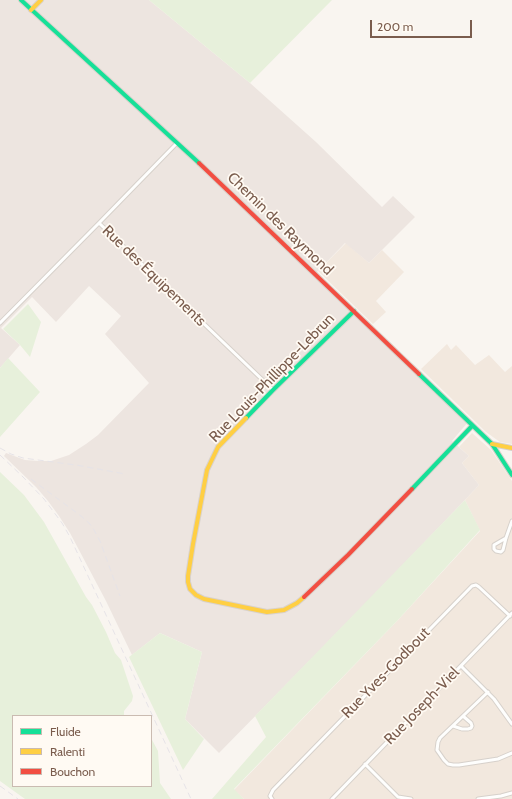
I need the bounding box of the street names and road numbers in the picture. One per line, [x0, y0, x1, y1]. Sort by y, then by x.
street label: Chemin des Raymond [223, 169, 337, 279]
street label: Rue des Équipements [98, 222, 210, 330]
street label: Rue Louis-Phillippe-Lebrun [206, 310, 338, 446]
street label: Rue Yves-Godbout [338, 624, 434, 722]
street label: Rue Joseph-Viel [381, 664, 463, 748]

